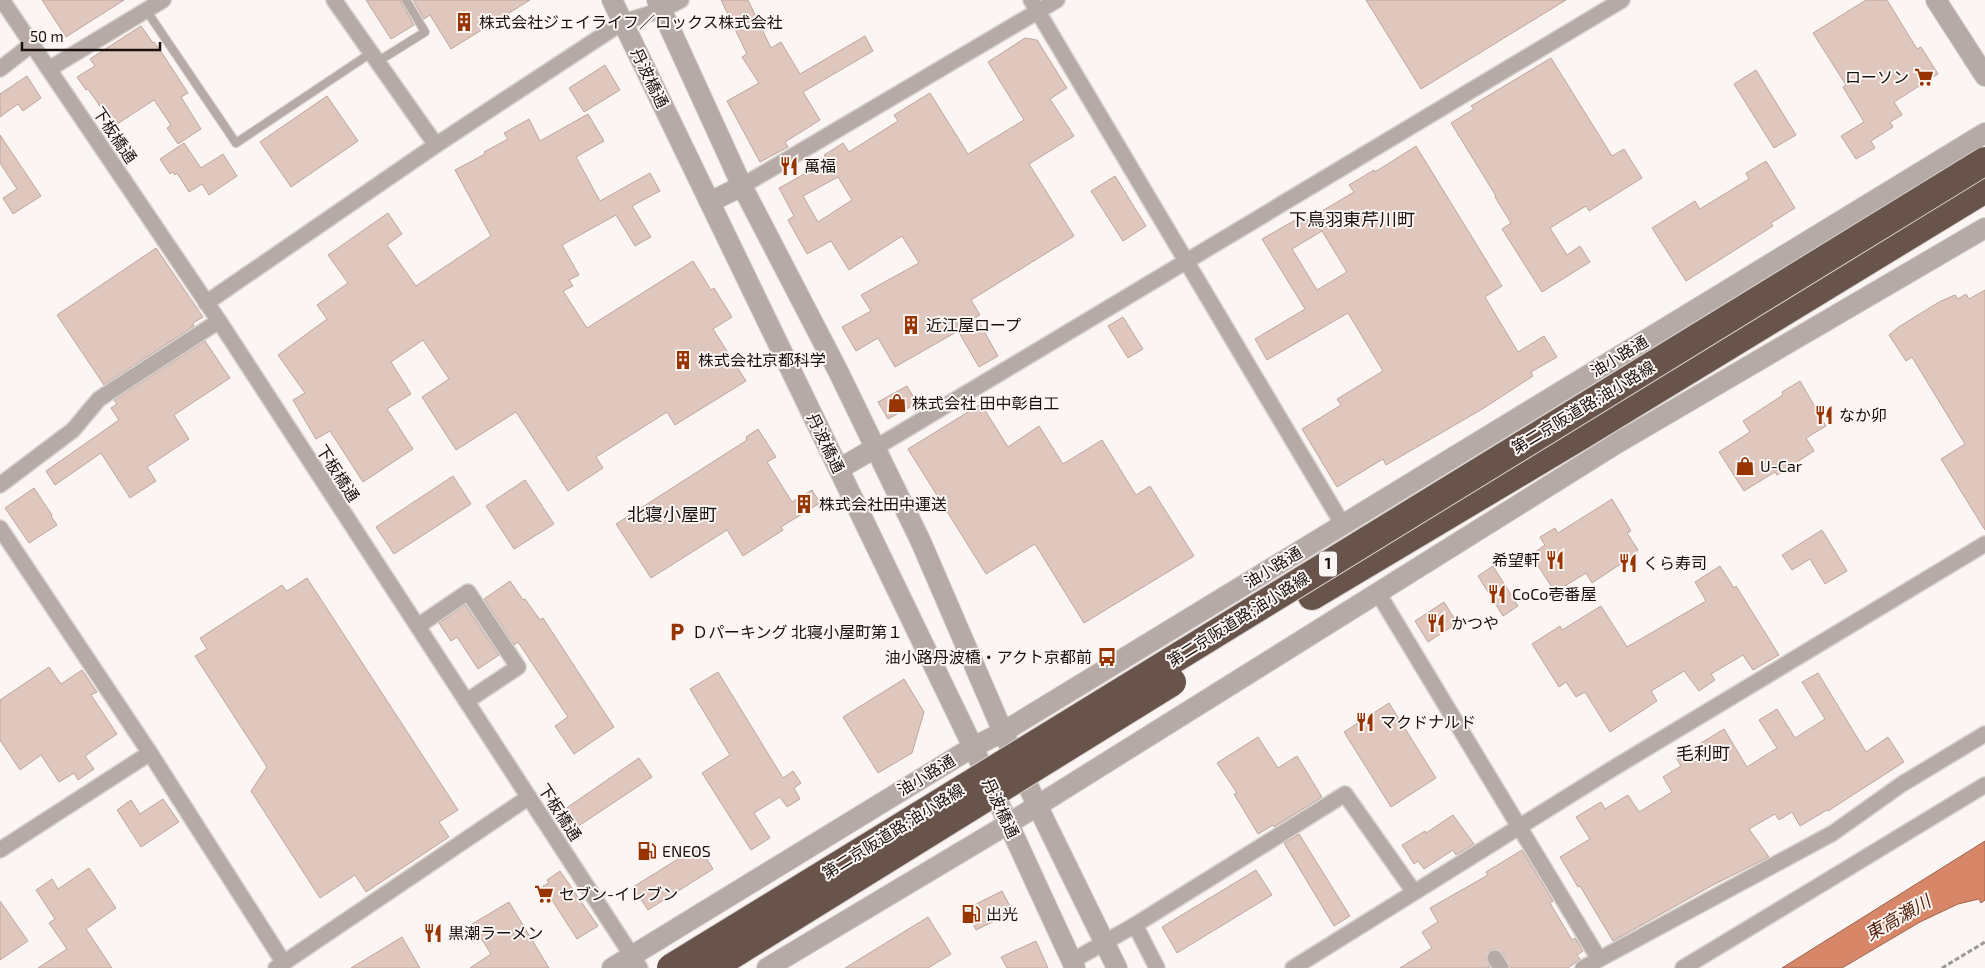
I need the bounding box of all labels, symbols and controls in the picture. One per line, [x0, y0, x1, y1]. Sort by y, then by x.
building icon: 株式会社ジェイライフ／ロックス株式会社 [453, 11, 475, 33]
place label: 株式会社ジェイライフ／ロックス株式会社 [479, 12, 783, 31]
scale bar [22, 20, 160, 52]
text: 50 m [30, 27, 64, 45]
street label: 丹波橋通 [628, 45, 673, 111]
supermarket icon: ローソン [1913, 66, 1935, 88]
place label: ローソン [1845, 67, 1909, 86]
street label: 下板橋通 [90, 103, 141, 167]
restaurant icon: 萬福 [778, 155, 800, 177]
place label: 萬福 [804, 156, 836, 175]
district label: 下鳥羽東芹川町 [1289, 208, 1415, 230]
building icon: 近江屋ロープ [900, 314, 922, 336]
place label: 近江屋ロープ [926, 315, 1021, 334]
street label: 油小路通 [1586, 331, 1651, 380]
building icon: 株式会社京都科学 [672, 349, 694, 371]
place label: 株式会社京都科学 [698, 350, 826, 369]
street label: 第二京阪道路;油小路線 [1508, 356, 1658, 457]
shop icon: 株式会社 田中彰自工 [886, 392, 908, 414]
place label: 株式会社 田中彰自工 [912, 393, 1060, 412]
restaurant icon: なか卯 [1813, 404, 1835, 426]
place label: なか卯 [1839, 405, 1887, 424]
street label: 丹波橋通 [804, 410, 849, 476]
street label: 下板橋通 [313, 441, 364, 505]
shop icon: U-Car [1734, 455, 1756, 477]
place label: U-Car [1760, 456, 1803, 475]
building icon: 株式会社田中運送 [793, 493, 815, 515]
place label: 株式会社田中運送 [819, 494, 947, 513]
district label: 北寝小屋町 [627, 503, 717, 525]
street label: 油小路通 [1240, 542, 1305, 591]
restaurant icon: 希望軒 [1544, 549, 1566, 571]
place label: 希望軒 [1492, 550, 1540, 569]
road number: 1 [1319, 552, 1337, 576]
restaurant icon: くら寿司 [1617, 552, 1639, 574]
place label: くら寿司 [1643, 553, 1707, 572]
street label: 第二京阪道路;油小路線 [1163, 567, 1312, 670]
restaurant icon: CoCo壱番屋 [1486, 583, 1508, 605]
place label: CoCo壱番屋 [1512, 584, 1596, 603]
restaurant icon: かつや [1425, 612, 1447, 634]
place label: かつや [1451, 613, 1499, 632]
parking icon: Ｄパーキング 北寝小屋町第１ [666, 621, 688, 643]
place label: Ｄパーキング 北寝小屋町第１ [692, 622, 903, 641]
bus stop icon: 油小路丹波橋・アクト京都前 [1096, 646, 1118, 668]
place label: 油小路丹波橋・アクト京都前 [885, 647, 1092, 666]
restaurant icon: マクドナルド [1354, 711, 1376, 733]
place label: マクドナルド [1380, 712, 1476, 731]
district label: 毛利町 [1676, 742, 1730, 764]
street label: 油小路通 [893, 750, 958, 799]
street label: 丹波橋通 [979, 775, 1024, 841]
street label: 第二京阪道路;油小路線 [818, 779, 967, 882]
street label: 下板橋通 [535, 780, 586, 844]
fuel station icon: ENEOS [636, 840, 658, 862]
place label: ENEOS [662, 841, 711, 860]
supermarket icon: セブン-イレブン [533, 883, 555, 905]
place label: セブン-イレブン [559, 884, 678, 903]
water label: 東高瀬川 [1861, 889, 1936, 945]
fuel station icon: 出光 [960, 903, 982, 925]
place label: 出光 [986, 904, 1018, 923]
restaurant icon: 黒潮ラーメン [422, 922, 444, 944]
place label: 黒潮ラーメン [448, 923, 543, 942]

